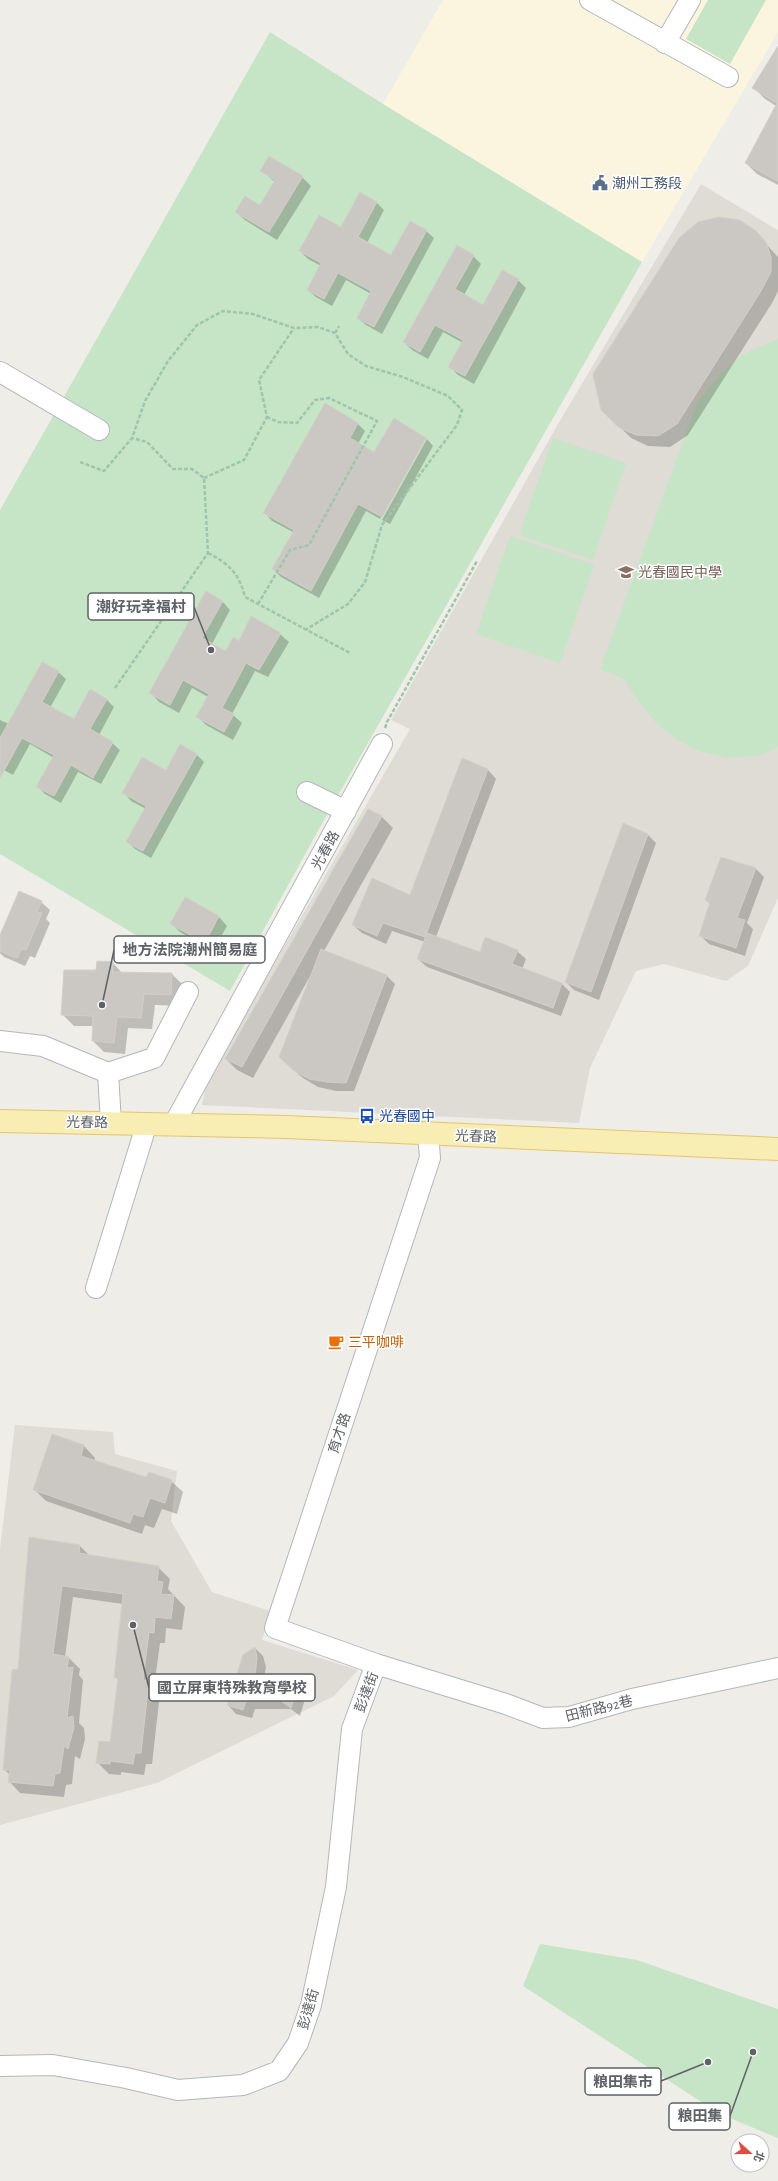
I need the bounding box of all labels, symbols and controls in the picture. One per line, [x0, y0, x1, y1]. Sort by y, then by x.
public building icon: 潮州工務段 [591, 174, 609, 192]
place label: 潮州工務段 [612, 175, 682, 191]
school or university icon: 光春國民中學 [617, 563, 635, 581]
place label: 光春國民中學 [638, 565, 722, 580]
callout: 潮好玩幸福村 [88, 593, 194, 620]
text: 潮好玩幸福村 [96, 598, 186, 615]
street label: 光春路 [309, 828, 342, 872]
callout: 地方法院潮州簡易庭 [114, 936, 265, 963]
text: 地方法院潮州簡易庭 [122, 941, 258, 958]
bus stop icon: 光春國中 [358, 1107, 376, 1125]
place label: 光春國中 [379, 1109, 435, 1124]
street label: 光春路 [66, 1115, 108, 1130]
street label: 光春路 [455, 1128, 497, 1145]
cafe icon: 三平咖啡 [327, 1333, 345, 1351]
place label: 三平咖啡 [348, 1335, 404, 1350]
street label: 育才路 [326, 1411, 353, 1455]
street label: 彭達街 [352, 1670, 381, 1714]
callout: 國立屏東特殊教育學校 [149, 1674, 315, 1701]
text: 國立屏東特殊教育學校 [157, 1679, 307, 1696]
street label: 田新路92巷 [564, 1693, 634, 1724]
street label: 彭達街 [295, 1987, 321, 2031]
callout: 粮田集市 [585, 2068, 661, 2095]
text: 粮田集市 [593, 2073, 653, 2090]
callout: 粮田集 [669, 2103, 730, 2130]
text: 粮田集 [677, 2107, 723, 2124]
north arrow [730, 2133, 770, 2173]
text: 北 [752, 2149, 766, 2164]

